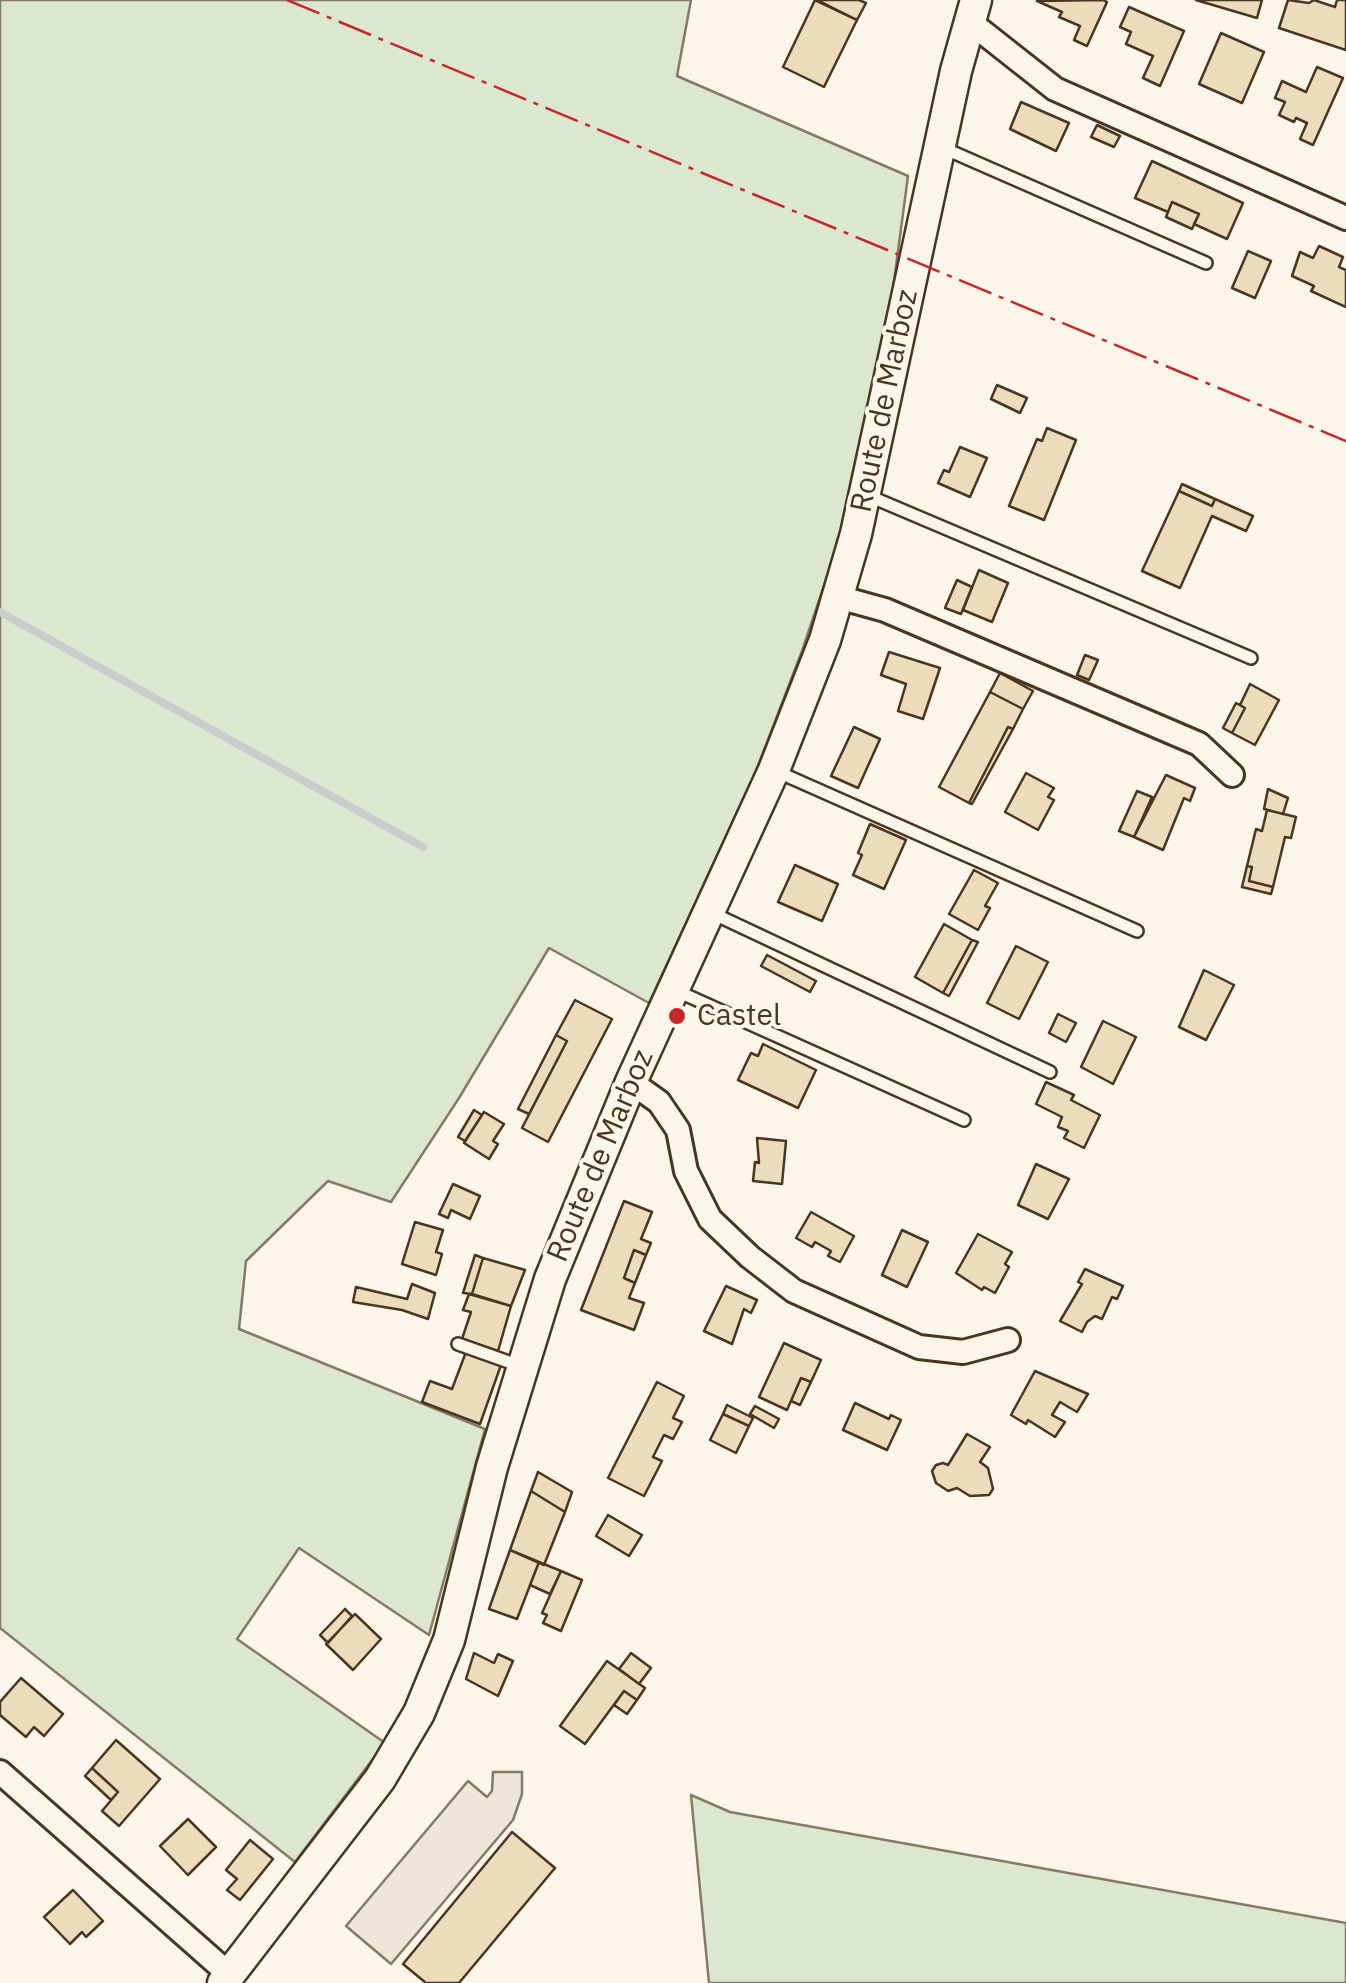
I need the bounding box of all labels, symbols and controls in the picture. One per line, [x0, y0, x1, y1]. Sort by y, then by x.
street label: Route de Marboz [844, 286, 926, 516]
place label: Castel [697, 998, 781, 1034]
marker: Castel [666, 1005, 688, 1027]
street label: Route de Marboz [540, 1045, 662, 1267]

